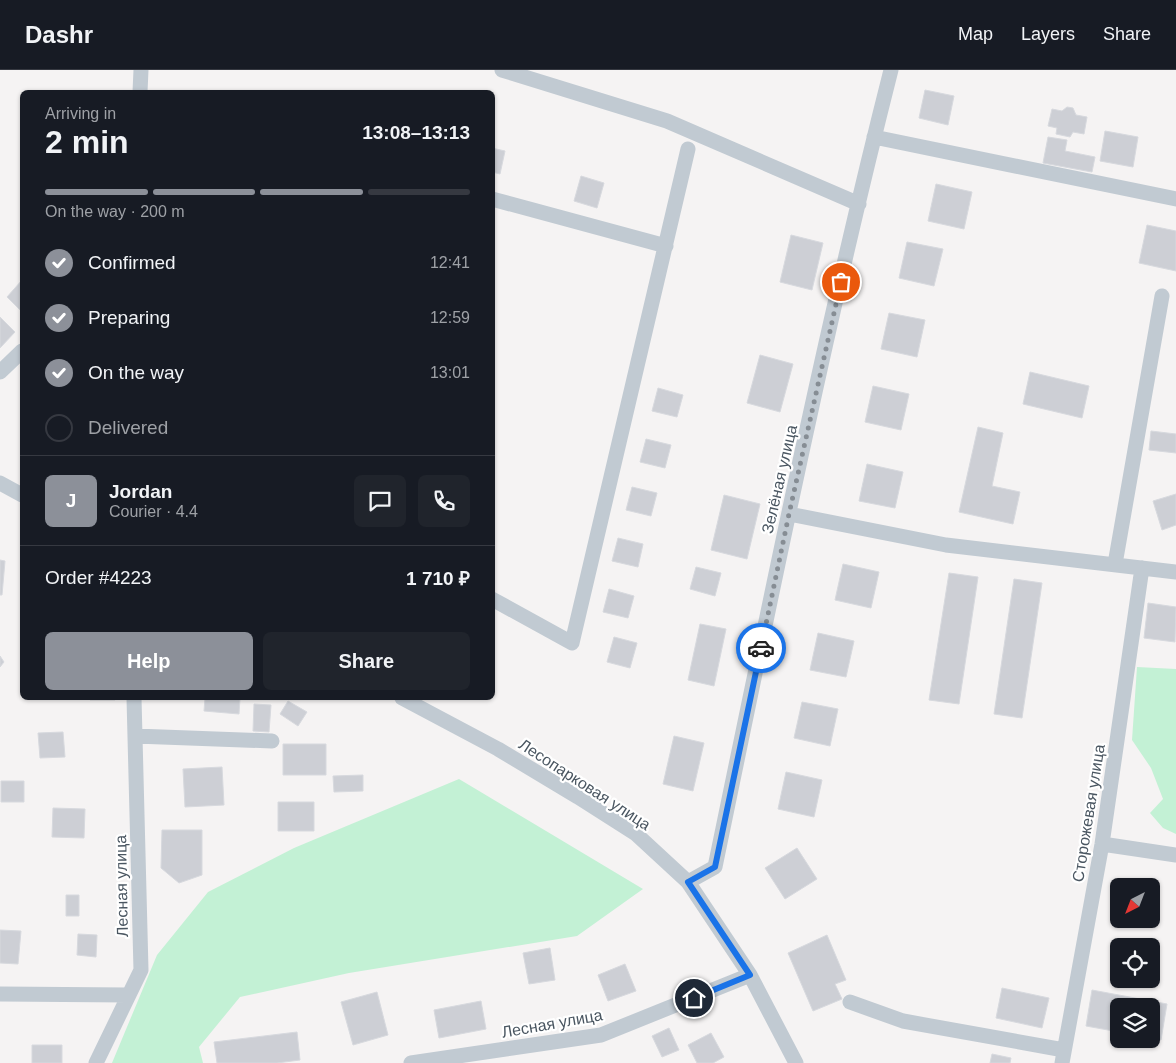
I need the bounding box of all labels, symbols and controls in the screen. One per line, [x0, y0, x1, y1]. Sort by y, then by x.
text: Dashr [25, 21, 93, 48]
text: Map [958, 24, 993, 44]
text: Layers [1021, 24, 1075, 44]
text: Share [1103, 24, 1151, 44]
text: Arriving in [45, 105, 116, 122]
text: 13:08–13:13 [362, 122, 470, 143]
text: 2 min [45, 124, 129, 160]
text: On the way · 200 m [45, 203, 185, 220]
icon: check [45, 249, 73, 277]
text: Confirmed [88, 252, 176, 273]
text: 12:41 [430, 254, 470, 271]
pin [820, 261, 862, 303]
icon: bag [827, 268, 855, 296]
icon: check [45, 304, 73, 332]
text: Preparing [88, 307, 170, 328]
text: 12:59 [430, 309, 470, 326]
icon: check [45, 359, 73, 387]
text: On the way [88, 362, 184, 383]
text: 13:01 [430, 364, 470, 381]
text: Delivered [88, 417, 168, 438]
street label: Зелёная улица [759, 423, 800, 535]
button: chat [354, 475, 406, 527]
button: phone [418, 475, 470, 527]
text: Jordan [109, 481, 172, 502]
text: J [66, 490, 76, 511]
text: Courier · 4.4 [109, 503, 198, 520]
text: Order #4223 [45, 567, 152, 588]
text: 1 710 ₽ [406, 568, 470, 589]
courier [736, 623, 786, 673]
button: Help [45, 632, 253, 690]
button: Share [263, 632, 470, 690]
icon: car [747, 634, 775, 662]
street label: Лесопарковая улица [516, 736, 654, 833]
street label: Сторожевая улица [1069, 743, 1108, 883]
street label: Лесная улица [112, 835, 131, 937]
north arrow [1110, 878, 1160, 928]
map controls [1110, 878, 1160, 1048]
button: locate [1110, 938, 1160, 988]
pin [673, 977, 715, 1019]
icon: home [680, 984, 708, 1012]
button: layers [1110, 998, 1160, 1048]
street label: Лесная улица [500, 1006, 604, 1041]

